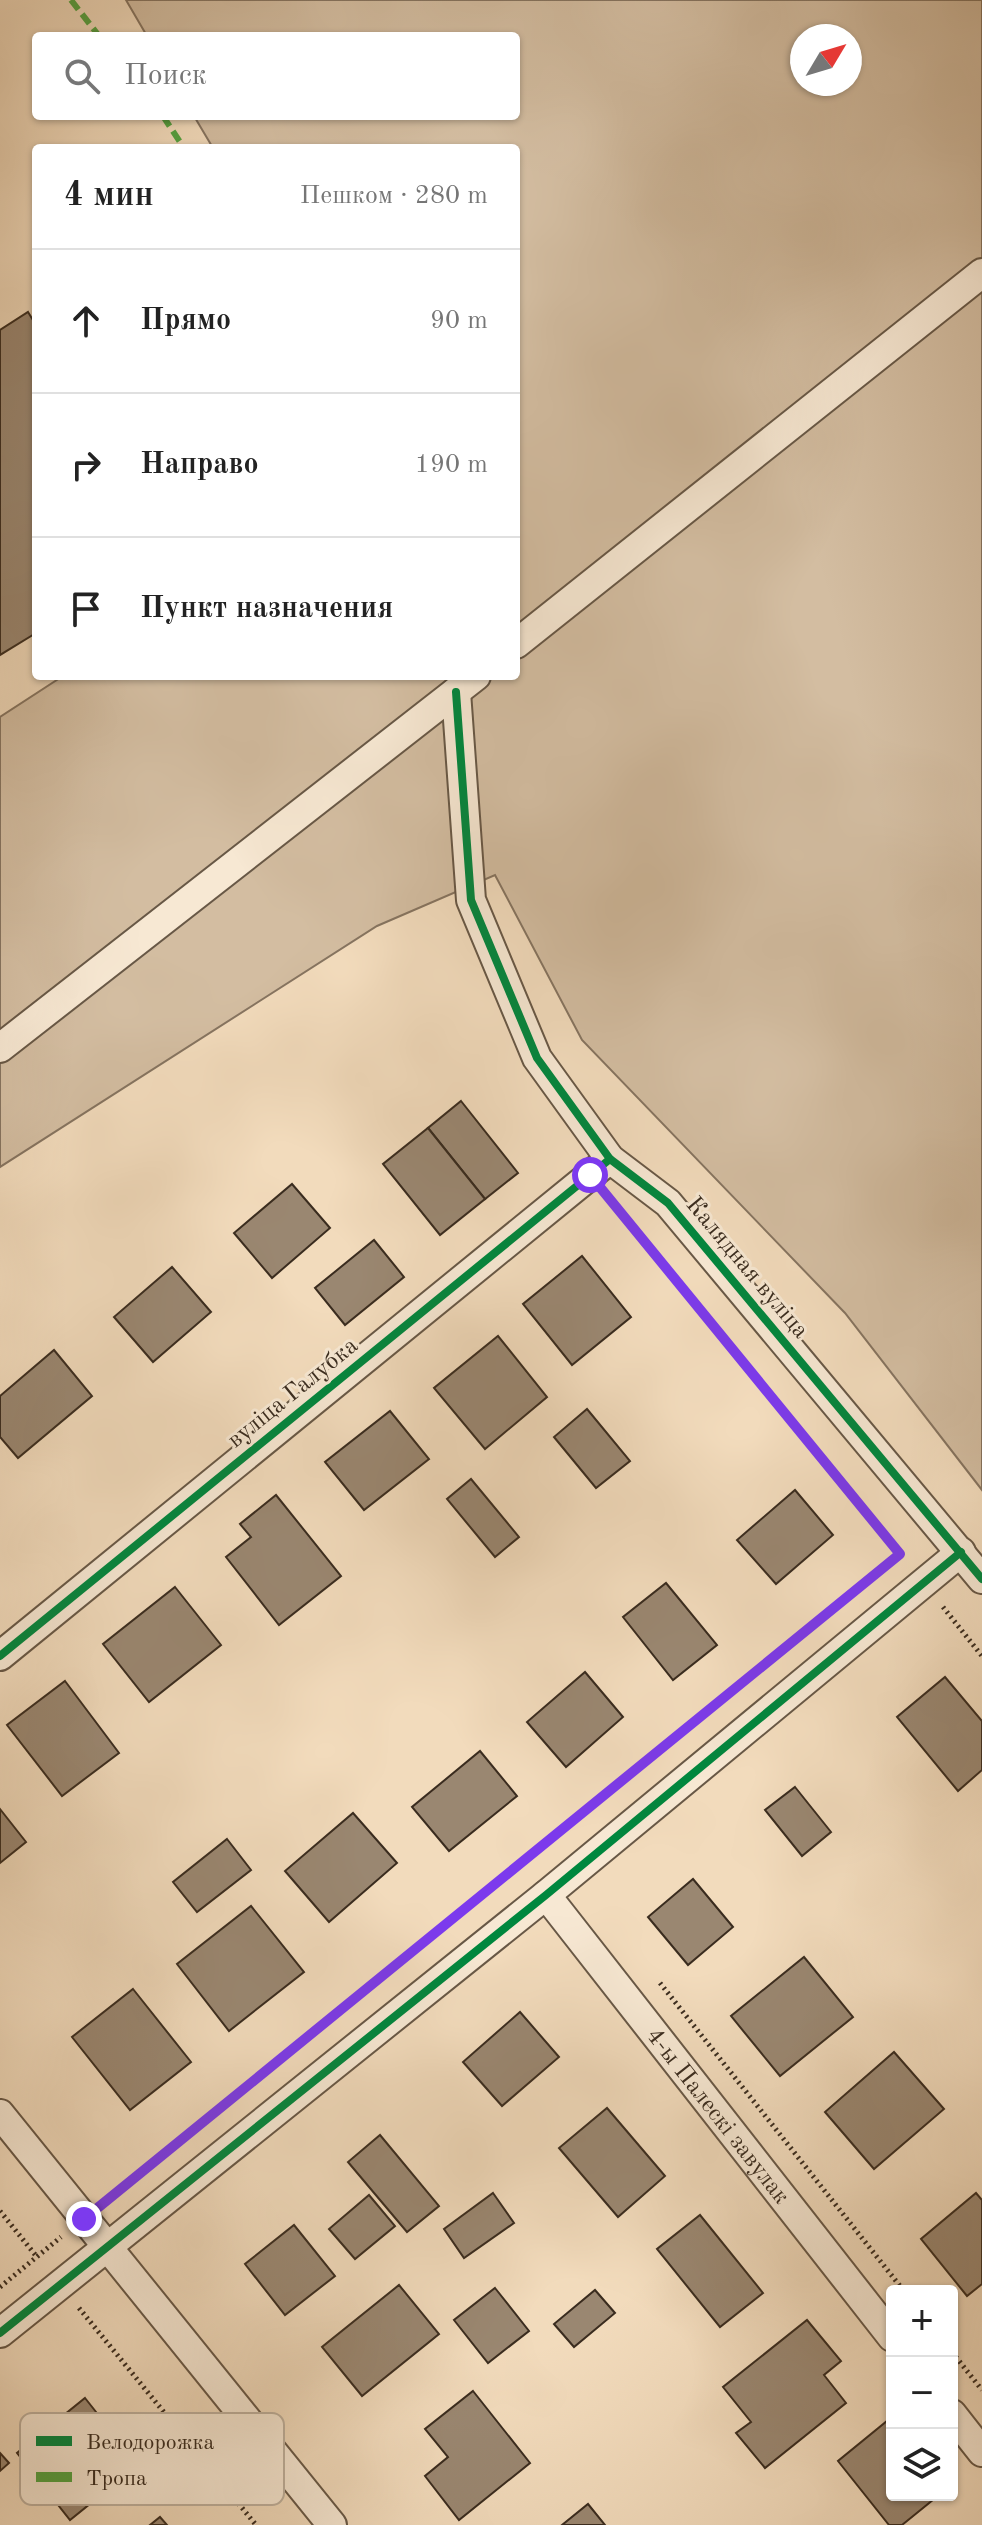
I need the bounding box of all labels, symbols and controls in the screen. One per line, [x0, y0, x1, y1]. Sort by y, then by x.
north arrow [790, 24, 862, 96]
search box [32, 32, 520, 120]
icon: search [60, 54, 104, 98]
text: Поиск [124, 61, 207, 91]
text: 4 мин [64, 179, 154, 213]
text: Пешком · 280 m [300, 183, 488, 209]
icon: ahead [64, 299, 108, 343]
text: Прямо [140, 306, 231, 336]
text: 90 m [430, 308, 488, 334]
icon: right [64, 443, 108, 487]
text: Направо [140, 450, 259, 480]
text: 190 m [415, 452, 488, 478]
icon: arrive [64, 587, 108, 631]
text: Пункт назначения [140, 594, 393, 624]
route start [572, 1157, 608, 1193]
street label: Калядная вуліца [681, 1193, 812, 1344]
street label: вуліца Галубка [224, 1334, 363, 1453]
street label: 4-ы Палескі завулак [641, 2024, 793, 2209]
route end [66, 2201, 102, 2237]
map controls [886, 2285, 958, 2501]
button: + [886, 2285, 958, 2357]
button: − [886, 2357, 958, 2429]
legend [20, 2413, 284, 2505]
button: layers [886, 2429, 958, 2501]
text: Велодорожка [86, 2432, 215, 2454]
text: Тропа [86, 2468, 147, 2490]

